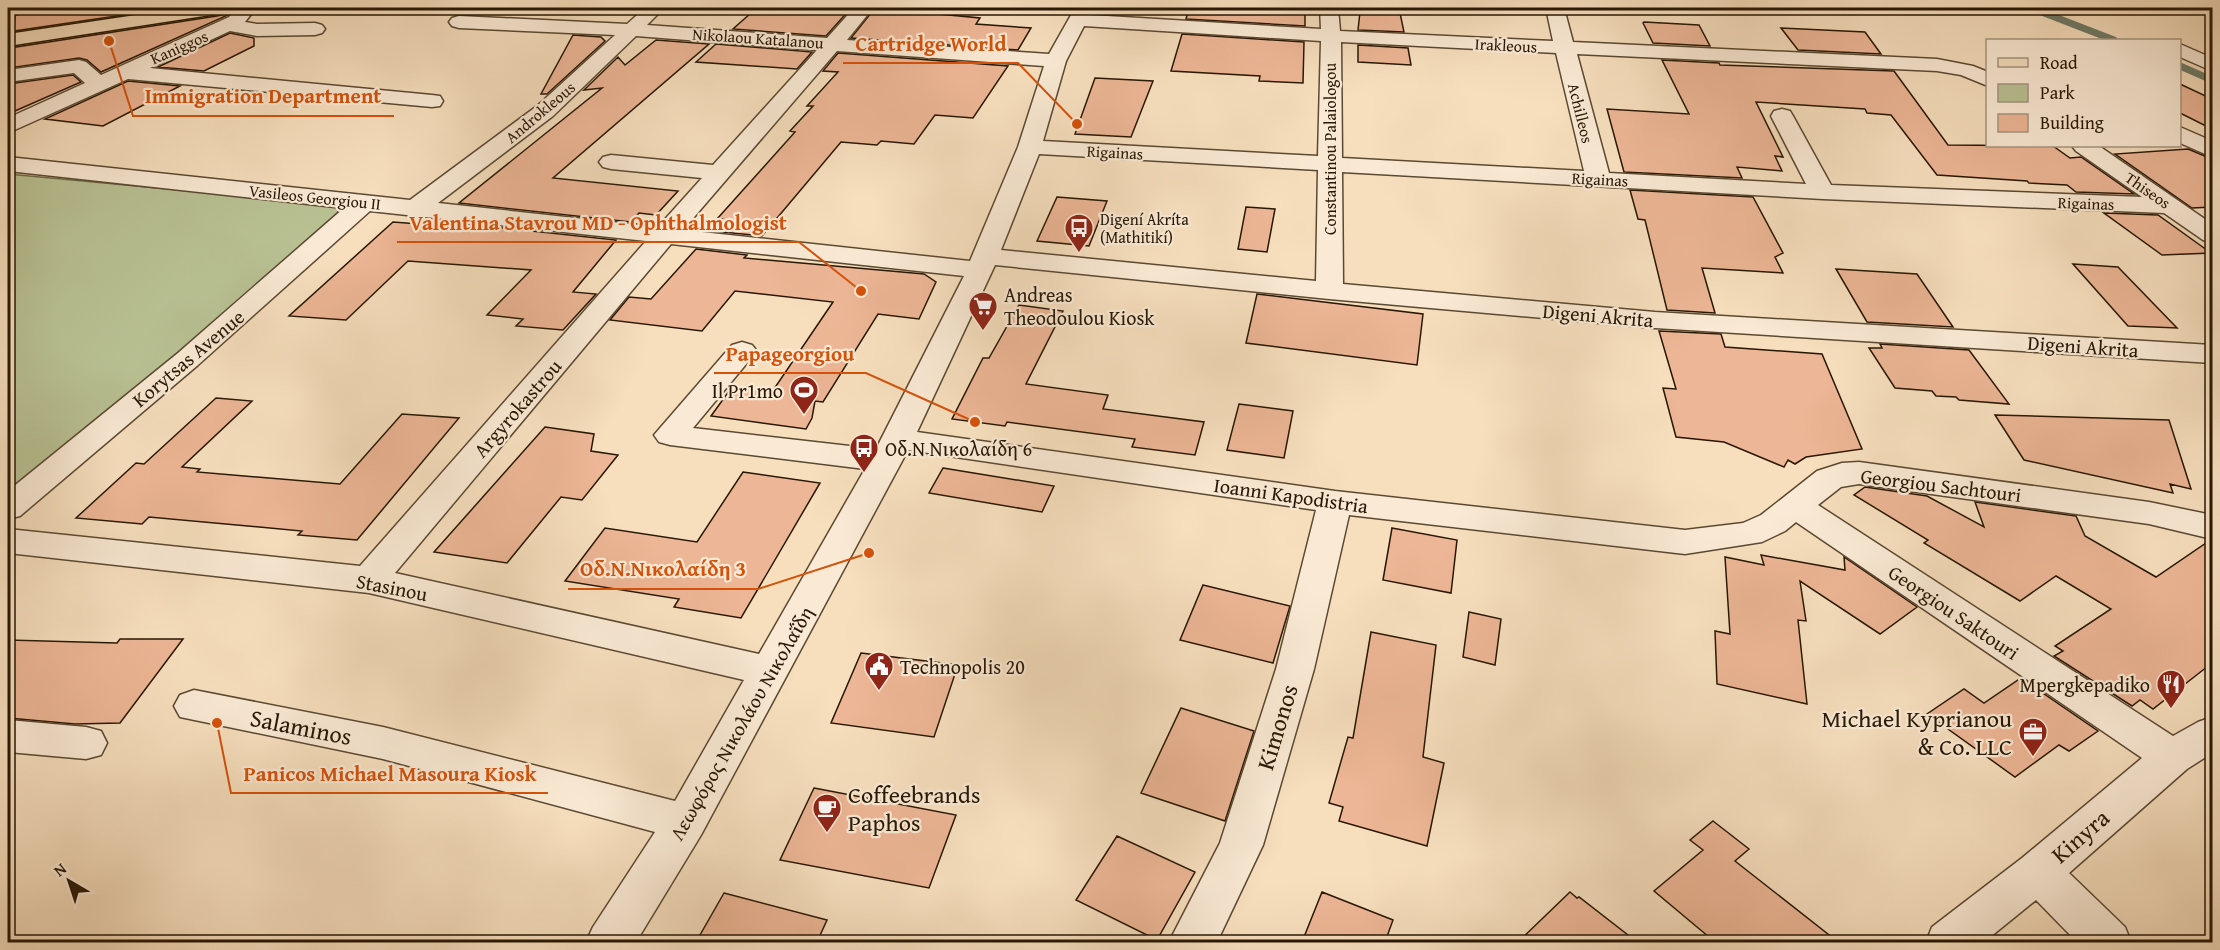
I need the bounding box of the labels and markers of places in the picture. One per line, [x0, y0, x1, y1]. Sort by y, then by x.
callout: Cartridge World [843, 24, 1018, 63]
callout: Immigration Department [133, 77, 394, 116]
callout: Valentina Stavrou MD - Ophthalmologist [397, 203, 799, 242]
place label: Digení Akríta (Mathitikí) [1100, 207, 1189, 249]
bus stop icon: Digení Akríta (Mathitikí) [1063, 212, 1095, 254]
place label: Andreas Theodoulou Kiosk [1004, 280, 1155, 332]
supermarket icon: Andreas Theodoulou Kiosk [967, 290, 999, 332]
callout: Papageorgiou [714, 334, 866, 373]
sports icon: Il Pr1mo [788, 374, 820, 416]
place label: Il Pr1mo [712, 376, 783, 405]
bus stop icon: Οδ.Ν Νικολαίδη 6 [848, 432, 880, 474]
place label: Οδ.Ν Νικολαίδη 6 [885, 434, 1032, 463]
callout: Οδ.Ν.Νικολαίδη 3 [568, 550, 758, 589]
public building icon: Technopolis 20 [863, 650, 895, 692]
place label: Technopolis 20 [900, 652, 1025, 681]
restaurant icon: Mpergkepadiko [2155, 668, 2187, 710]
place label: Mpergkepadiko [2020, 670, 2150, 699]
place label: Michael Kyprianou & Co. LLC [1821, 701, 2012, 764]
office icon: Michael Kyprianou & Co. LLC [2017, 716, 2049, 758]
callout: Panicos Michael Masoura Kiosk [231, 754, 548, 793]
place label: Coffeebrands Paphos [848, 777, 980, 840]
cafe icon: Coffeebrands Paphos [811, 792, 843, 834]

